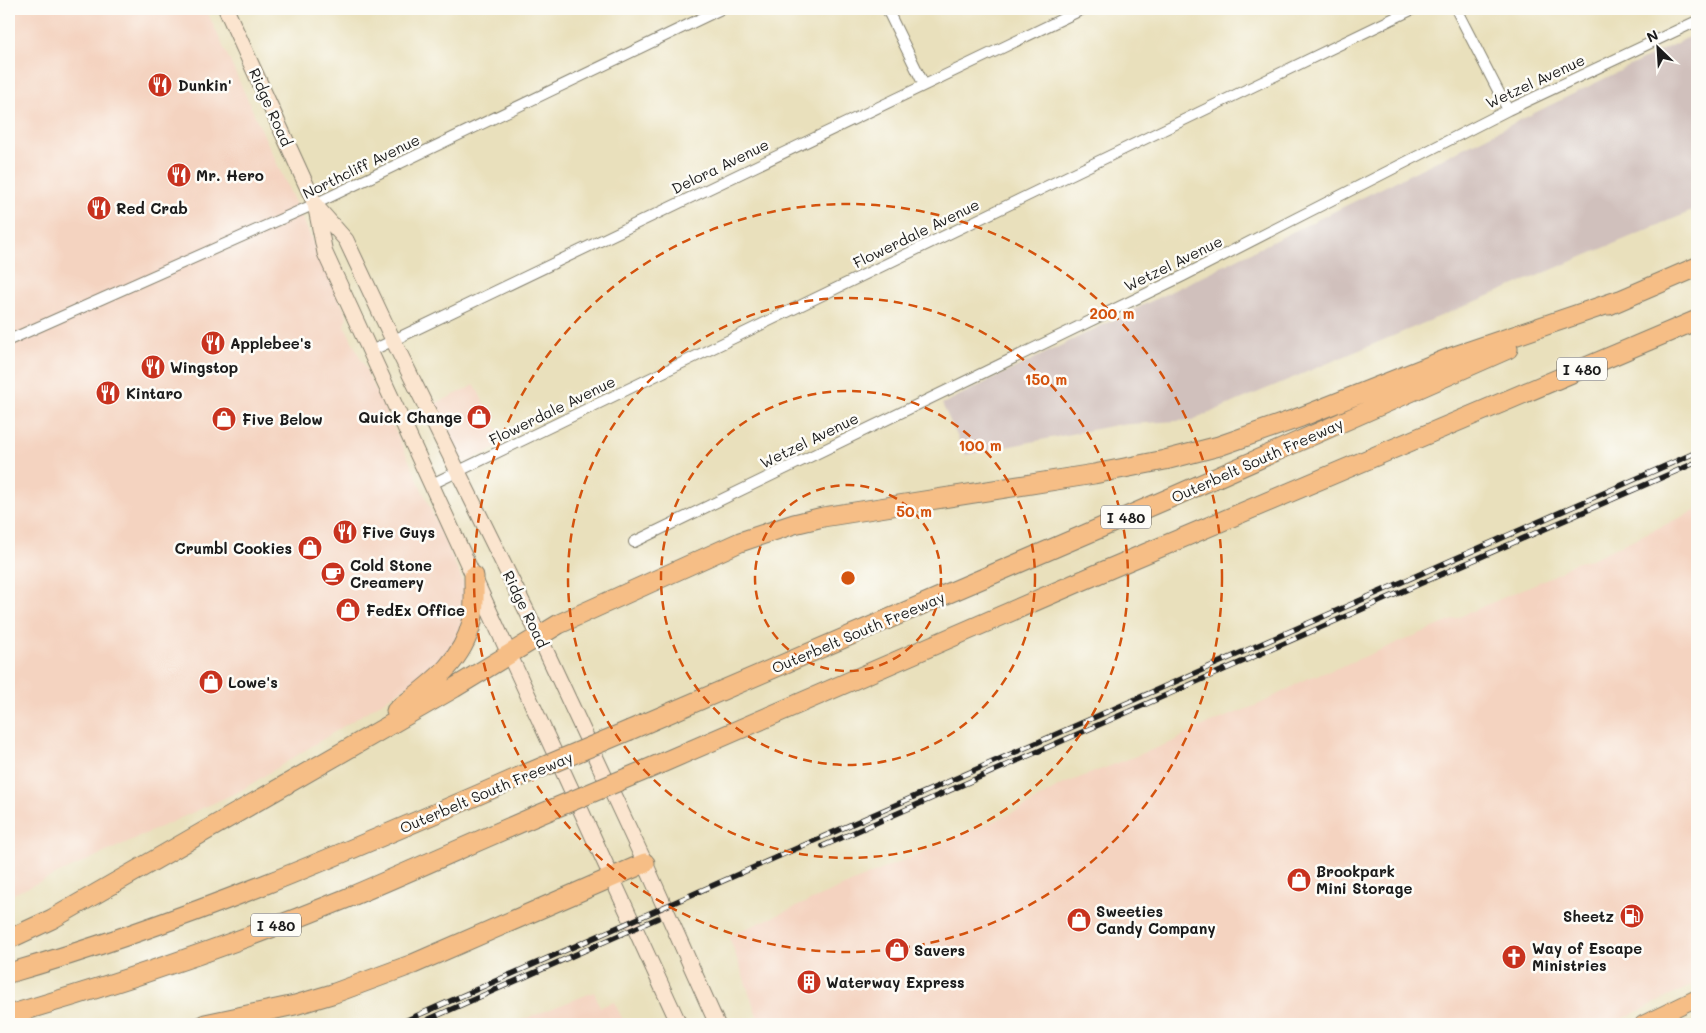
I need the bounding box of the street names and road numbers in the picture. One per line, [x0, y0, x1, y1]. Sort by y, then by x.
street label: Wetzel Avenue [1482, 49, 1588, 113]
street label: Ridge Road [245, 65, 297, 149]
street label: Northcliff Avenue [299, 129, 423, 203]
street label: Delora Avenue [668, 134, 772, 198]
street label: Flowerdale Avenue [850, 194, 982, 272]
street label: Wetzel Avenue [1120, 231, 1226, 295]
road number: I 480 [1557, 358, 1607, 380]
street label: Flowerdale Avenue [486, 371, 618, 449]
street label: Wetzel Avenue [756, 408, 862, 472]
street label: Outerbelt South Freeway [1168, 413, 1346, 507]
road number: I 480 [1101, 506, 1151, 528]
street label: Ridge Road [499, 567, 553, 651]
street label: Outerbelt South Freeway [768, 586, 948, 678]
street label: Outerbelt South Freeway [396, 746, 576, 838]
road number: I 480 [251, 914, 301, 936]

